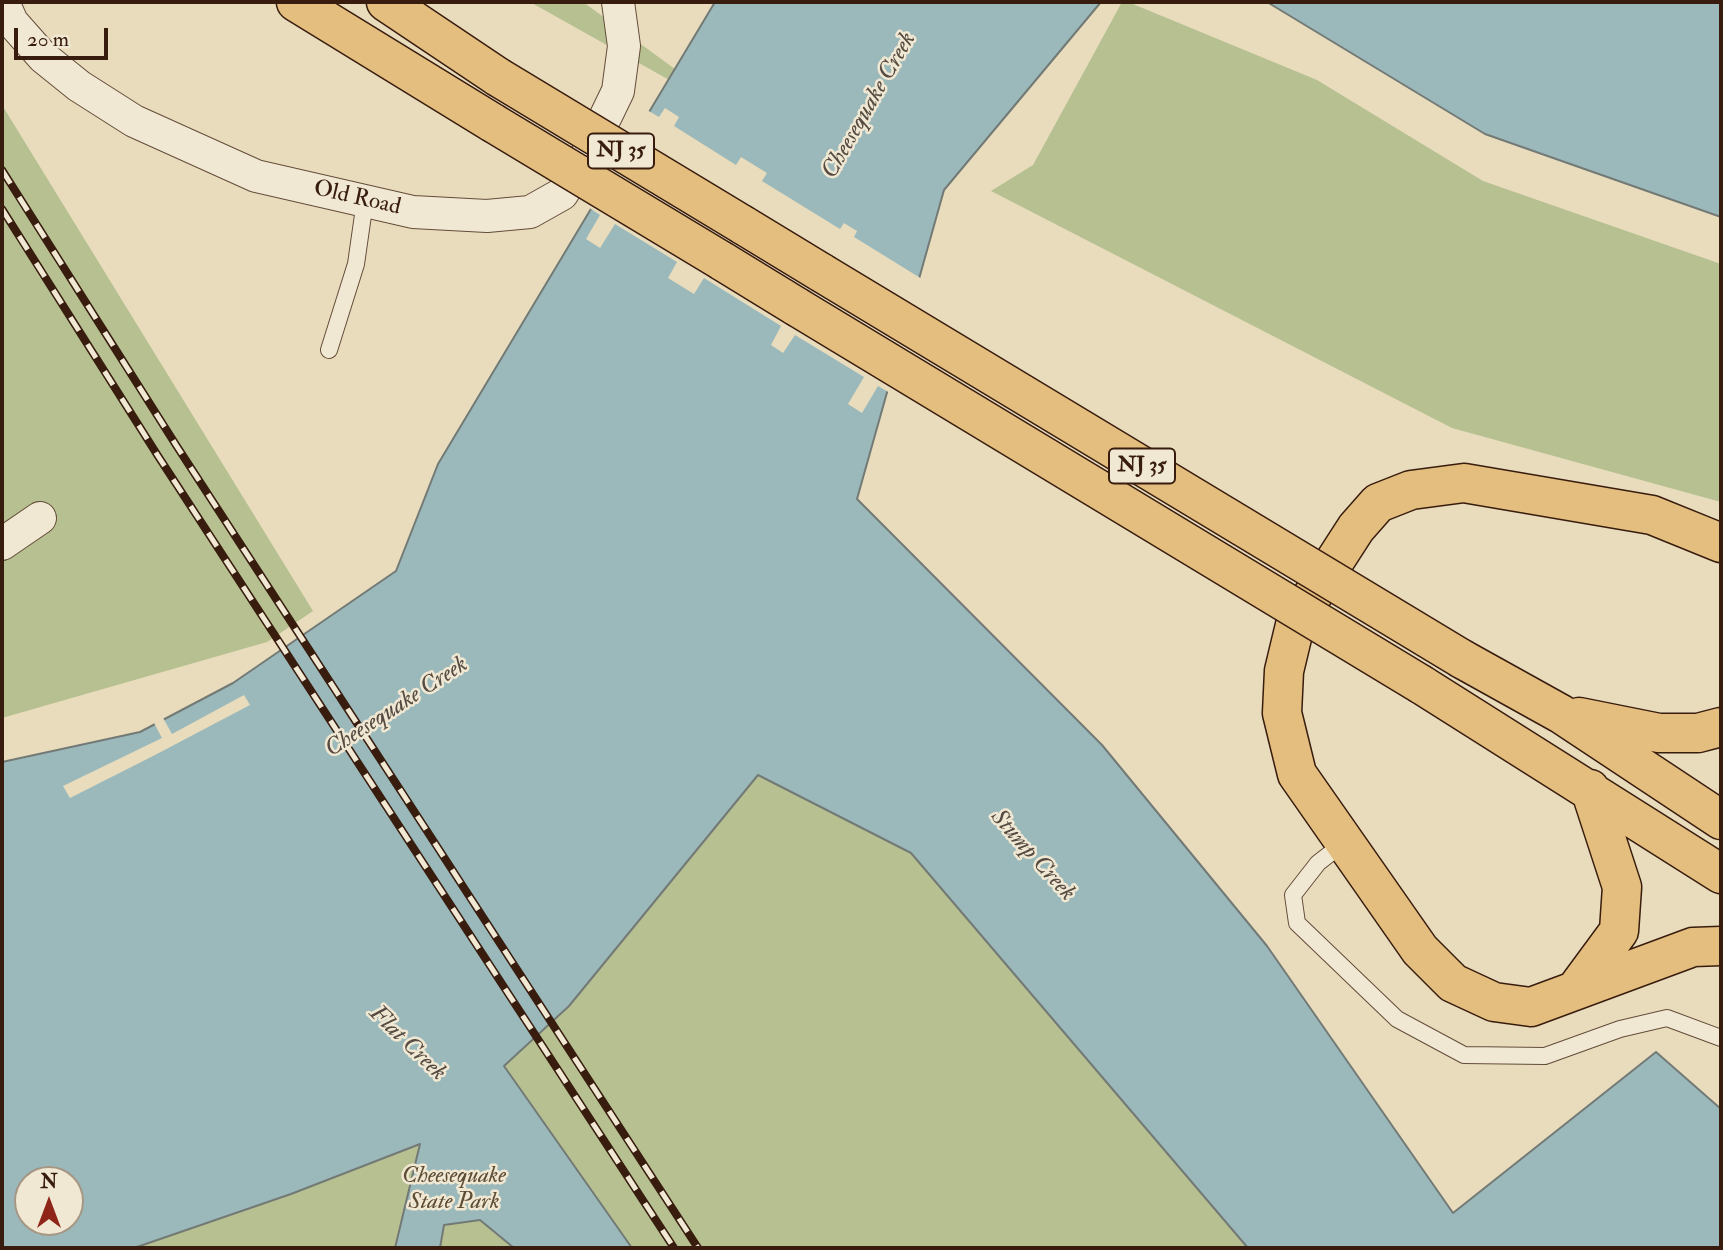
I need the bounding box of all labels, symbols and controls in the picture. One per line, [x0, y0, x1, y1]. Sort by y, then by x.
scale bar [18, 14, 112, 58]
text: 20 m [27, 26, 69, 53]
water label: Cheesequake Creek [816, 28, 924, 184]
road number: NJ 35 [588, 134, 654, 168]
street label: Old Road [311, 176, 403, 222]
road number: NJ 35 [1109, 448, 1175, 484]
water label: Cheesequake Creek [320, 651, 474, 765]
water label: Stump Creek [983, 804, 1081, 908]
water label: Flat Creek [362, 1000, 452, 1088]
park label: Cheesequake State Park [402, 1163, 506, 1217]
north arrow [14, 1166, 84, 1236]
text: N [40, 1170, 58, 1194]

